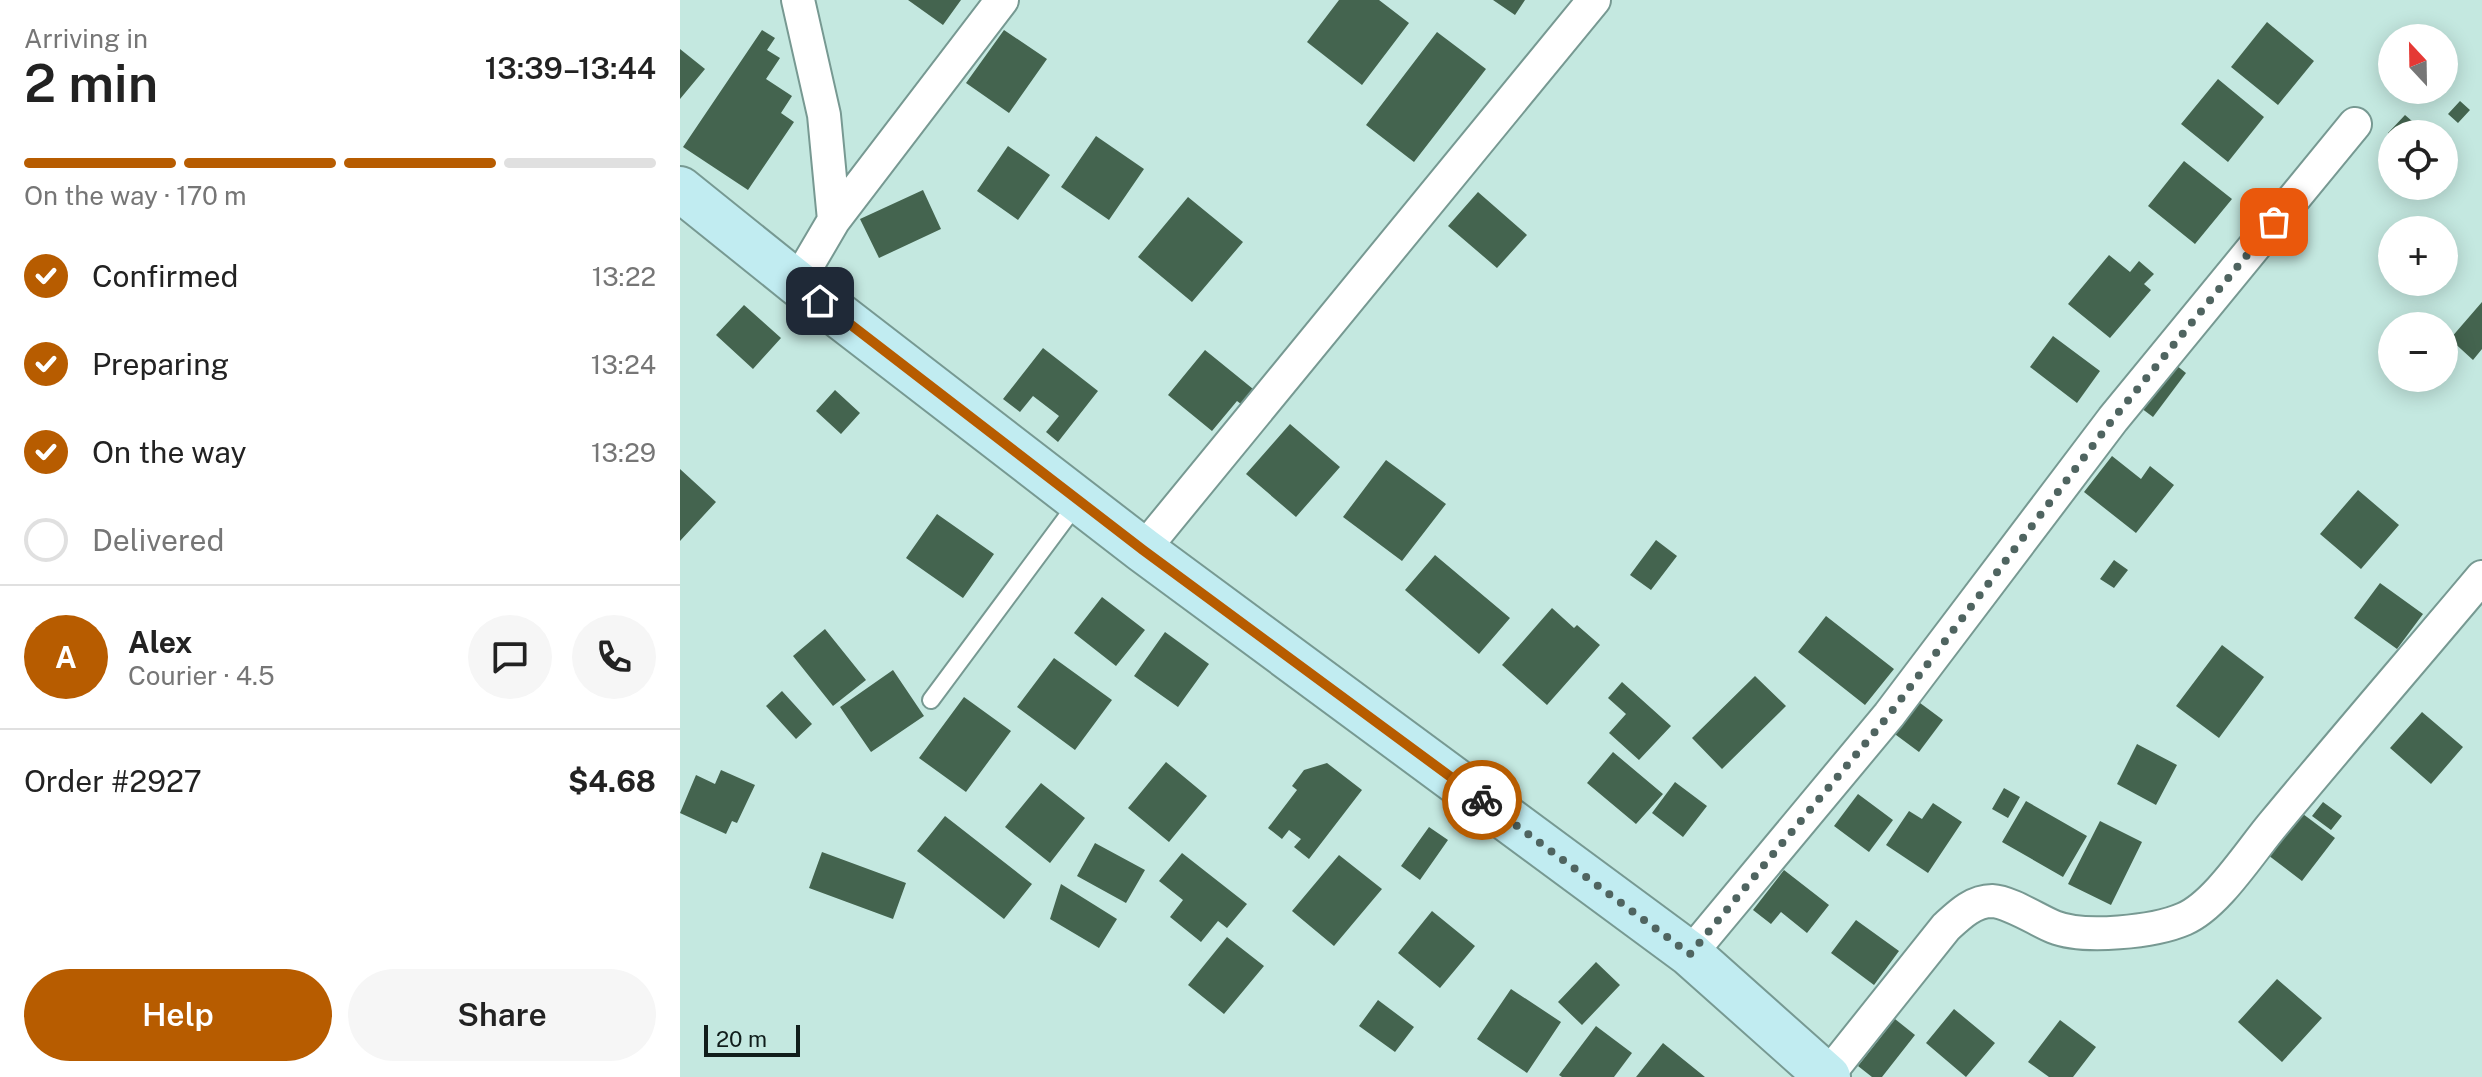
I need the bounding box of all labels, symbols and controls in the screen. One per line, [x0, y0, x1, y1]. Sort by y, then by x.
text: Arriving in [24, 23, 148, 54]
north arrow [2378, 24, 2458, 104]
map controls [2378, 24, 2458, 392]
text: 13:39–13:44 [485, 50, 656, 86]
text: 2 min [24, 53, 158, 114]
button: locate [2378, 120, 2458, 200]
text: On the way · 170 m [24, 180, 247, 211]
pin [2240, 188, 2308, 256]
icon: bag [2252, 200, 2296, 244]
button: + [2378, 216, 2458, 296]
icon: check [24, 254, 68, 298]
text: Confirmed [92, 258, 238, 294]
text: 13:22 [592, 261, 656, 292]
pin [786, 267, 854, 335]
icon: home [798, 279, 842, 323]
button: − [2378, 312, 2458, 392]
icon: check [24, 342, 68, 386]
text: Preparing [92, 346, 229, 382]
text: 13:24 [591, 349, 656, 380]
icon: check [24, 430, 68, 474]
text: On the way [92, 434, 246, 470]
text: 13:29 [591, 437, 656, 468]
text: Delivered [92, 522, 224, 558]
button: chat [468, 615, 552, 699]
button: phone [572, 615, 656, 699]
text: Alex [128, 624, 192, 660]
text: A [55, 639, 77, 675]
text: Courier · 4.5 [128, 660, 275, 691]
courier [1442, 760, 1522, 840]
text: Order #2927 [24, 763, 202, 799]
text: $4.68 [568, 763, 656, 799]
icon: bike [1460, 778, 1504, 822]
button: Help [24, 969, 332, 1061]
button: Share [348, 969, 656, 1061]
scale bar [704, 1021, 800, 1057]
text: 20 m [716, 1026, 767, 1052]

